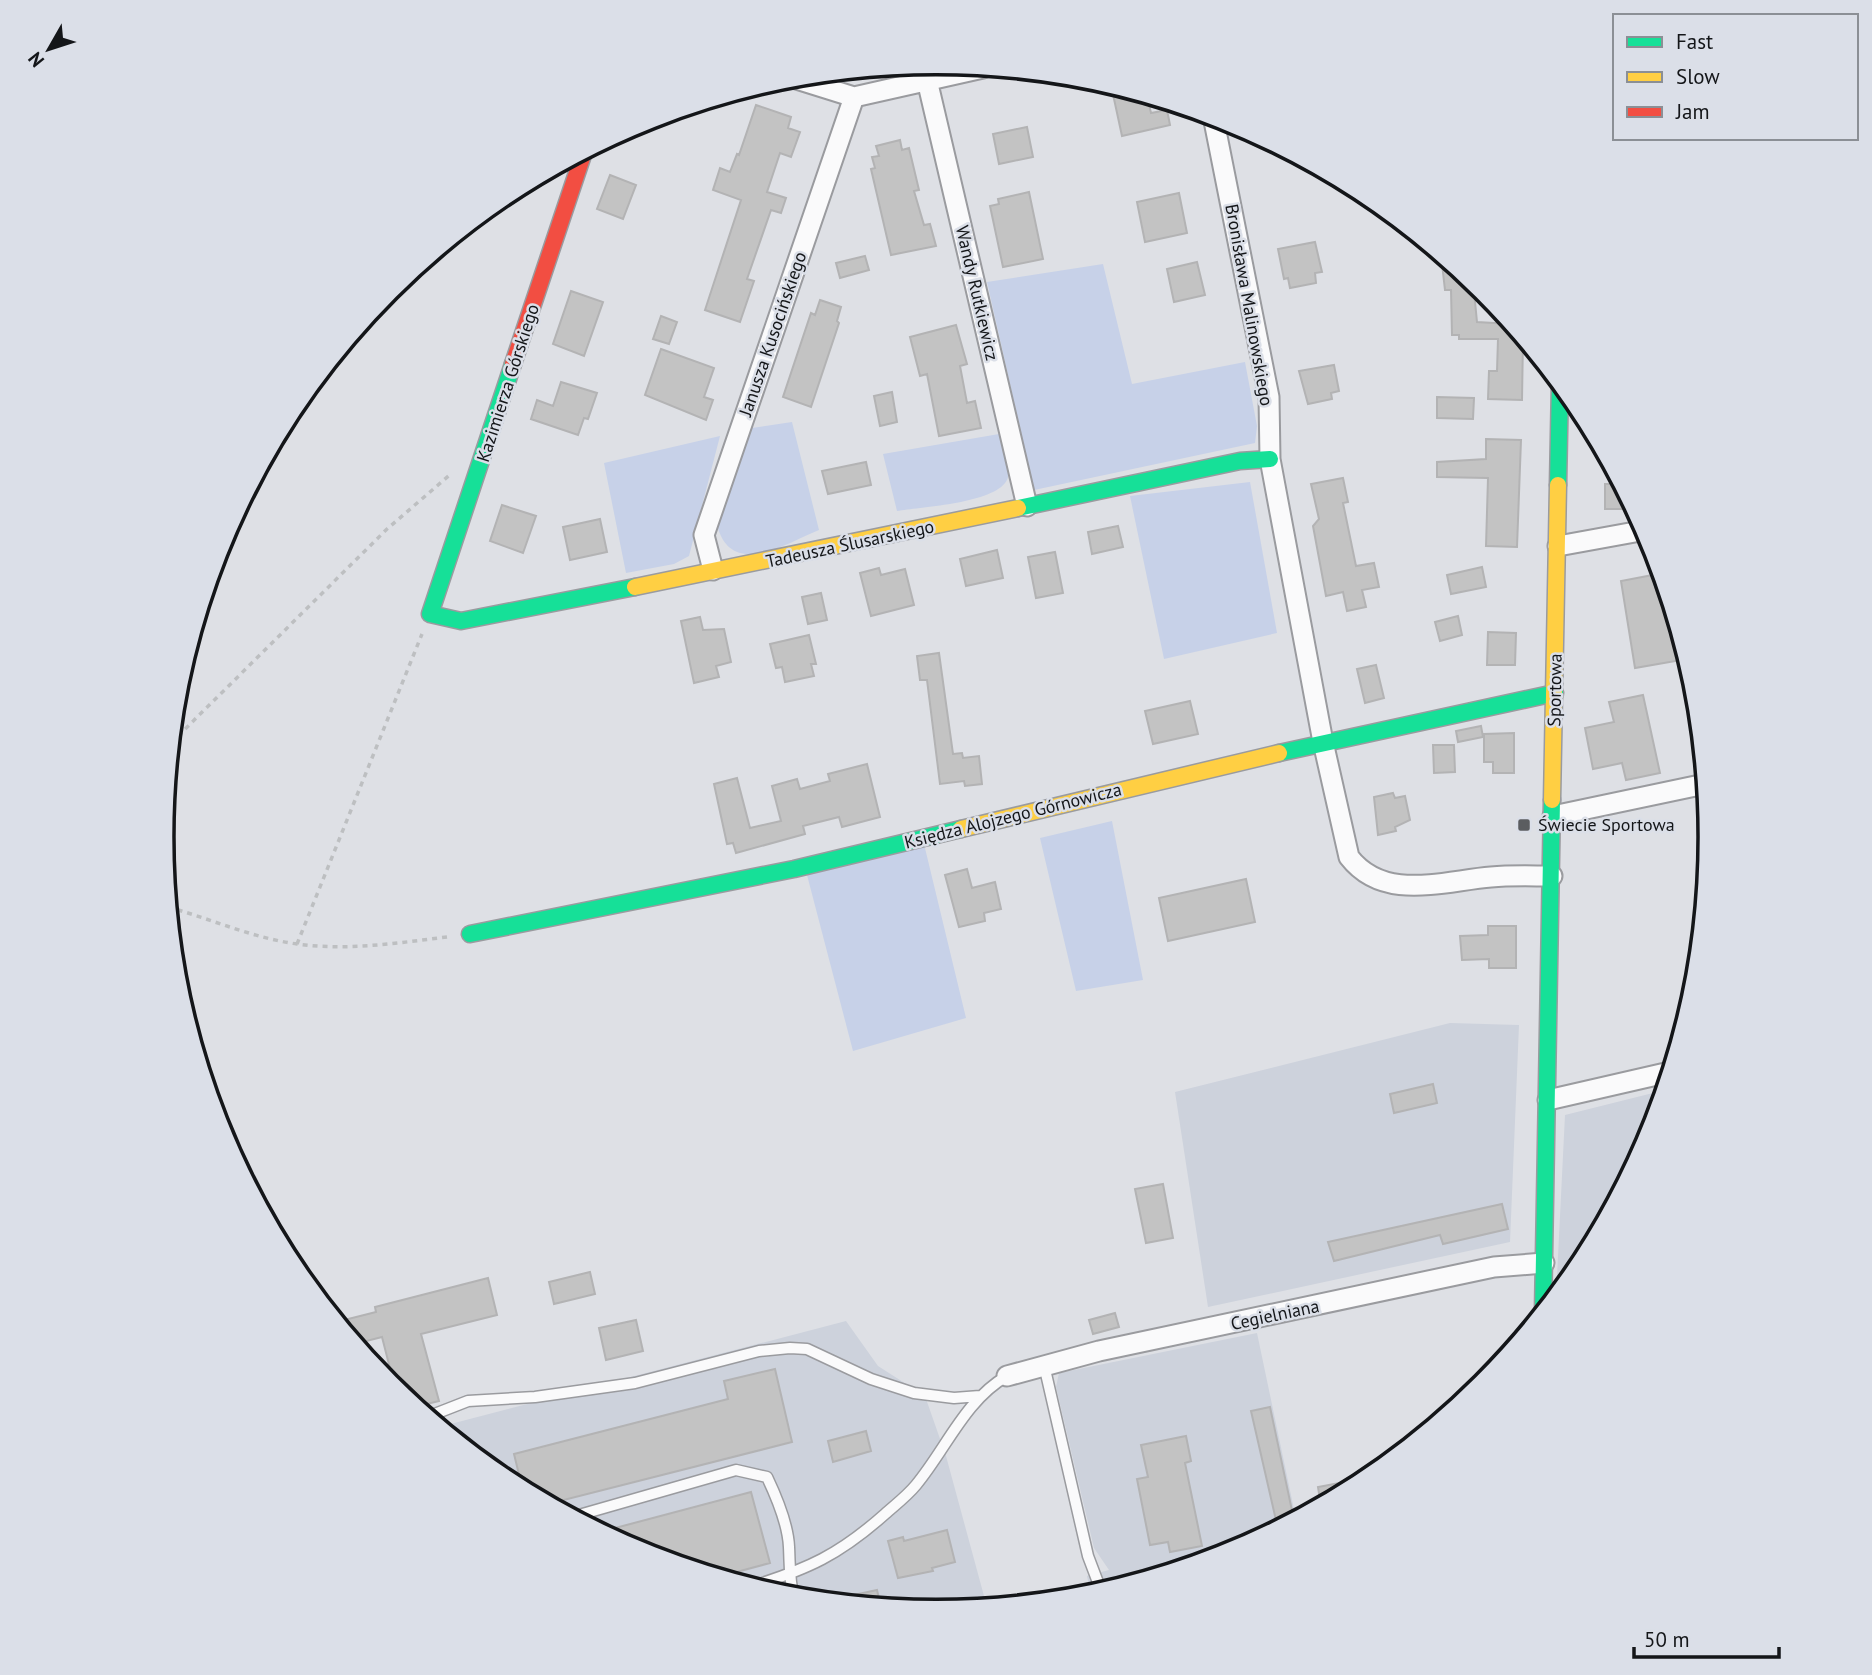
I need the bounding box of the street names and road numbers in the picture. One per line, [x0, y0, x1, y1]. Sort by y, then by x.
street label: Bronisława Malinowskiego [1220, 202, 1279, 408]
street label: Wandy Rutkiewicz [951, 223, 1004, 363]
street label: Janusza Kusocińskiego [733, 249, 811, 420]
street label: Kazimierza Górskiego [471, 301, 544, 465]
street label: Tadeusza Ślusarskiego [764, 514, 936, 573]
street label: Sportowa [1542, 653, 1567, 727]
street label: Księdza Alojzego Górnowicza [902, 777, 1124, 854]
street label: Cegielniana [1229, 1294, 1321, 1335]

